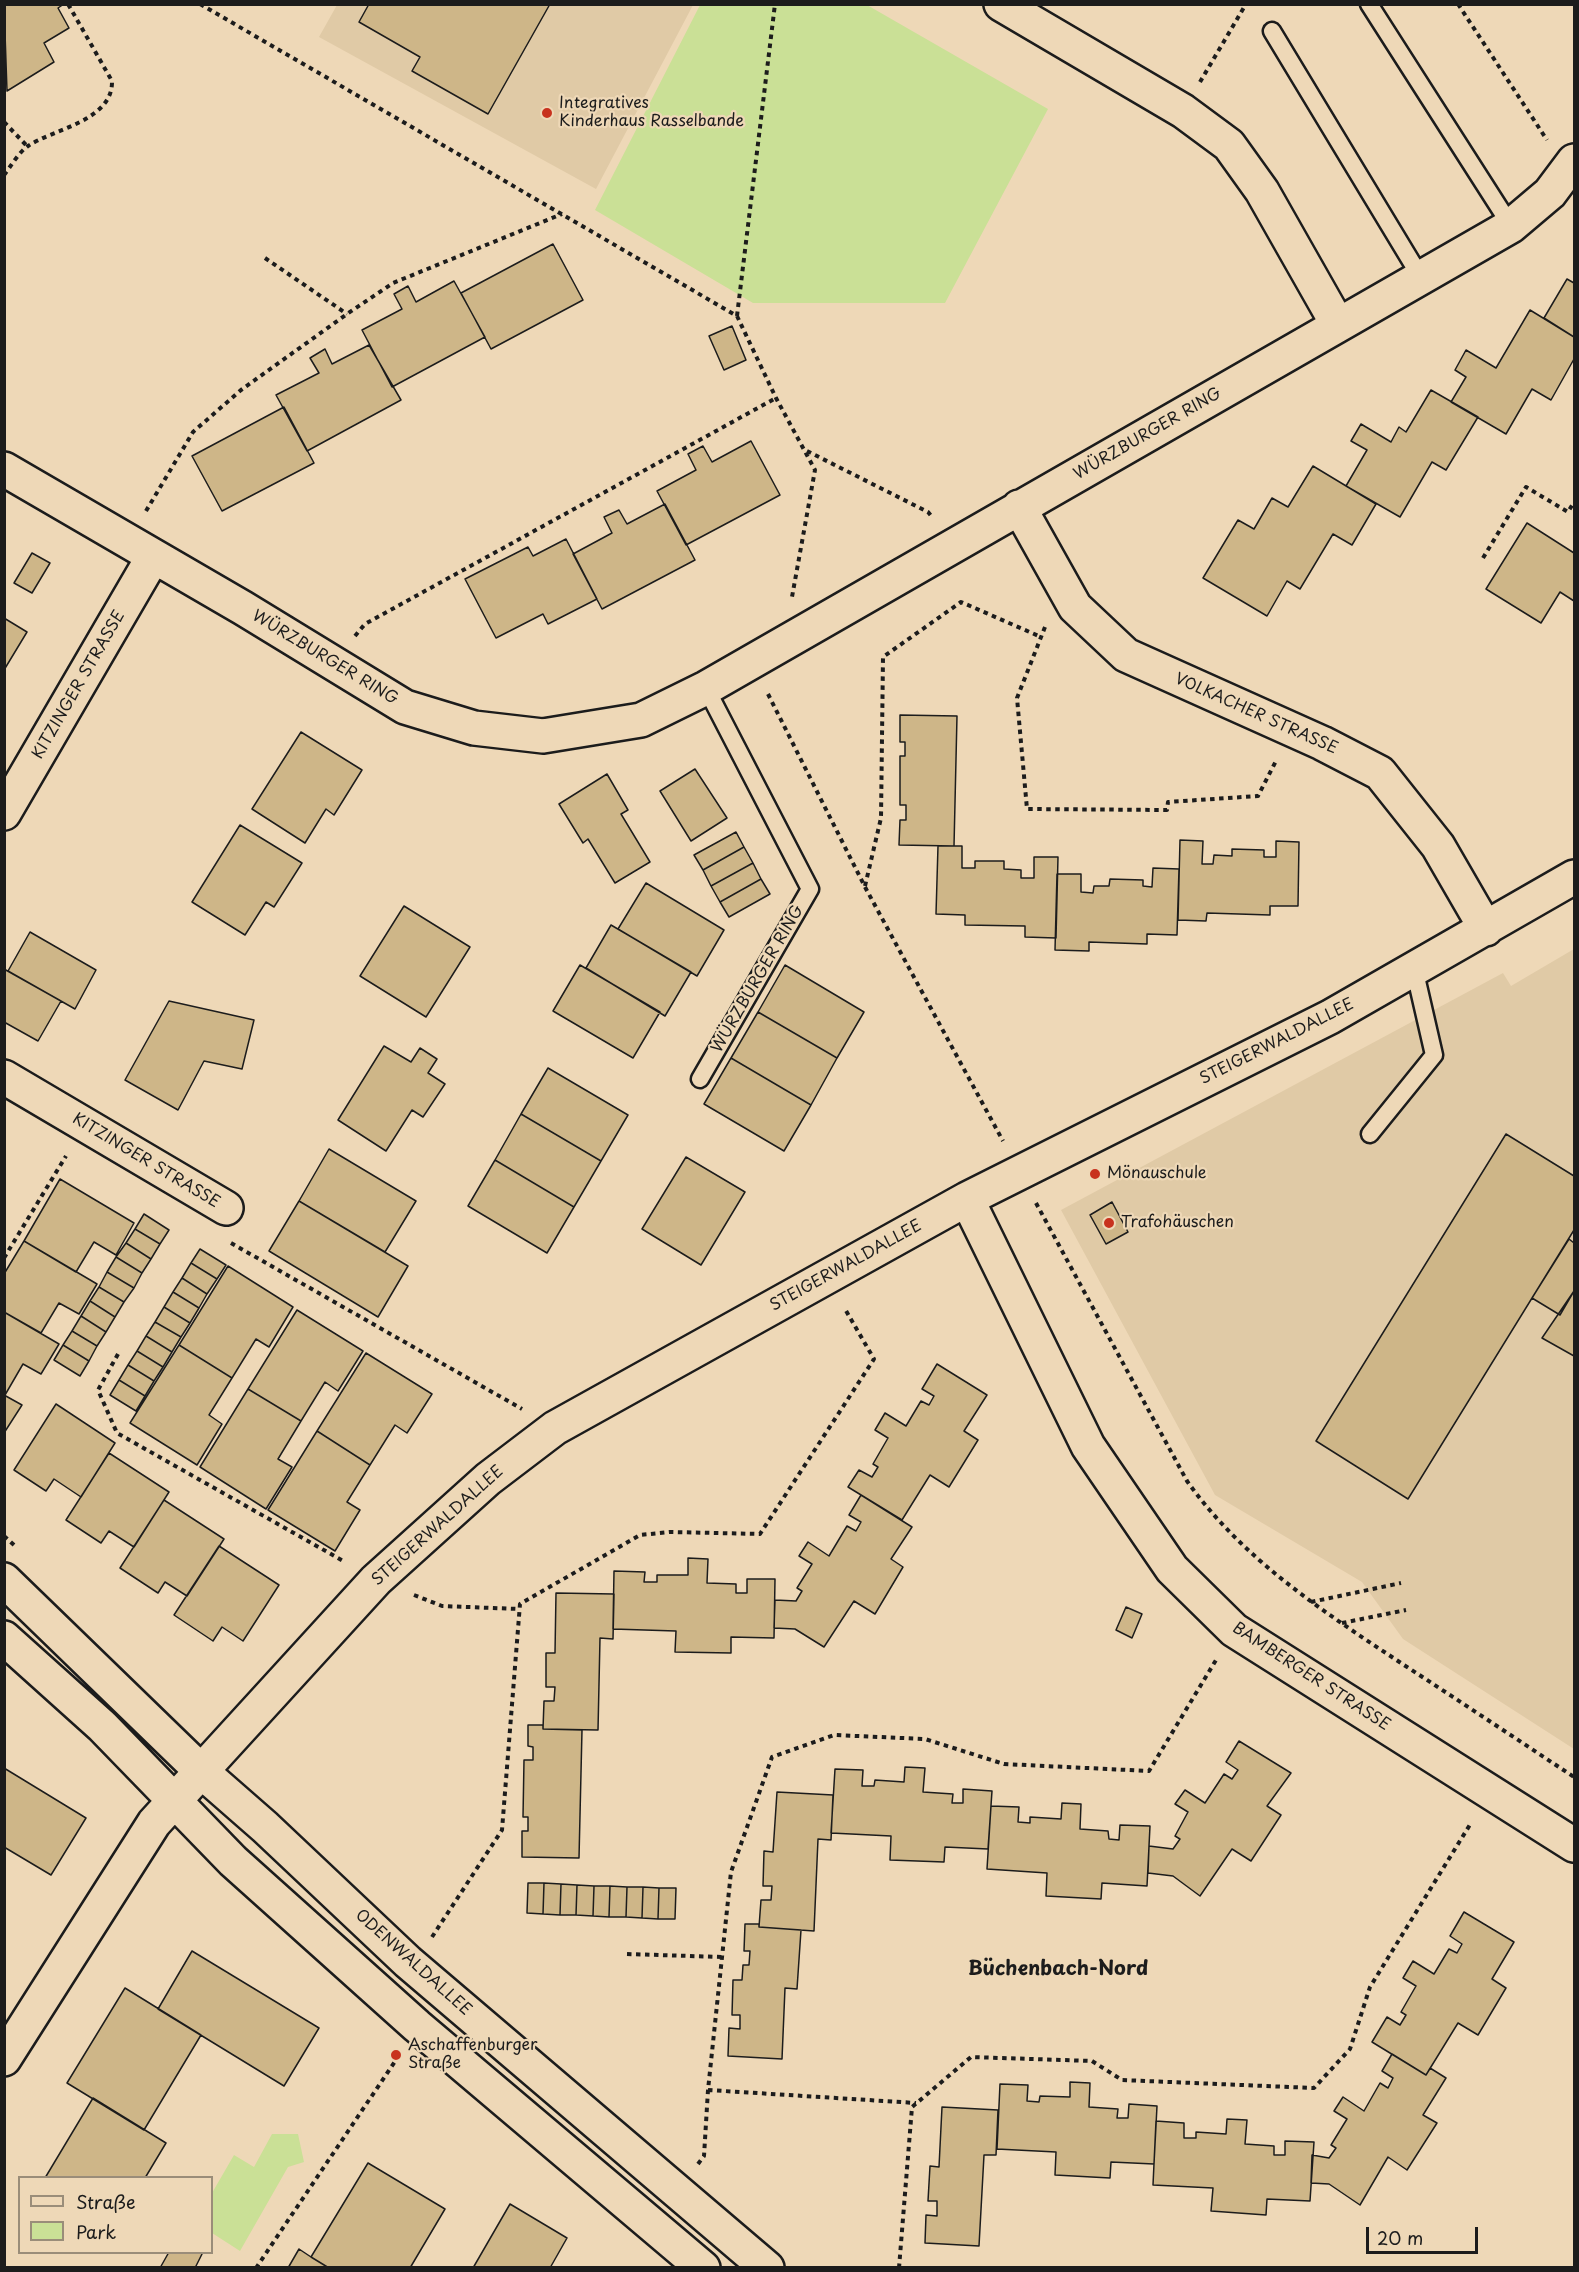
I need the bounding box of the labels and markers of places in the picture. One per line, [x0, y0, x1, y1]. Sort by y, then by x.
place label: Integratives Kinderhaus Rasselbande [559, 94, 744, 132]
marker: Integratives Kinderhaus Rasselbande [540, 106, 554, 120]
place label: Mönauschule [1107, 1164, 1206, 1184]
marker: Mönauschule [1088, 1167, 1102, 1181]
place label: Trafohäuschen [1121, 1213, 1234, 1233]
marker: Trafohäuschen [1102, 1216, 1116, 1230]
place label: Aschaffenburger Straße [408, 2036, 537, 2074]
marker: Aschaffenburger Straße [389, 2048, 403, 2062]

